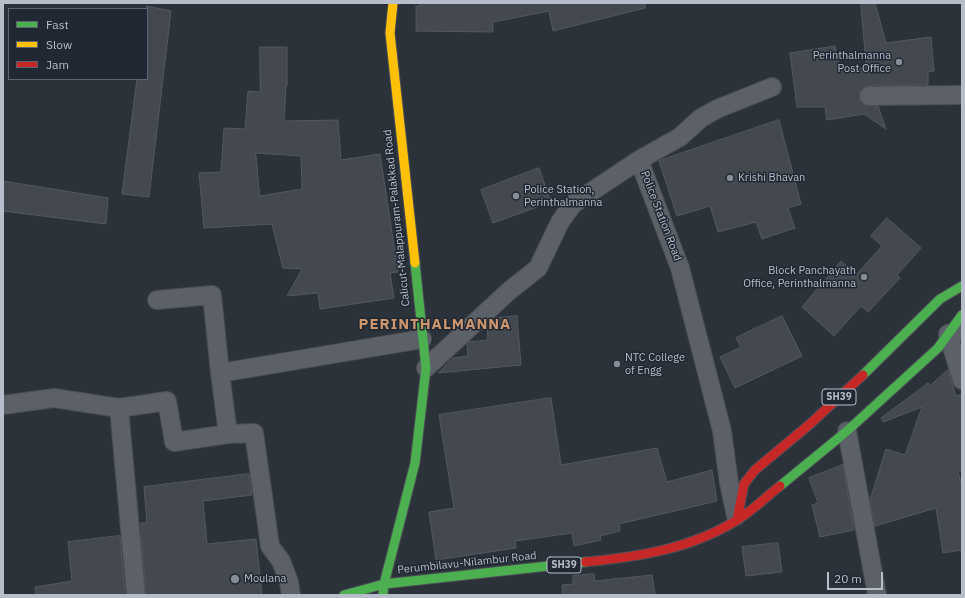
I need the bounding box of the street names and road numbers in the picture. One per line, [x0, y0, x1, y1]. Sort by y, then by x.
street label: Calicut-Malappuram-Palakkad Road [381, 129, 413, 307]
street label: Police Station Road [638, 169, 684, 263]
road number: SH39 [822, 389, 856, 405]
street label: Perumbilavu-Nilambur Road [397, 549, 537, 577]
road number: SH39 [547, 557, 581, 573]

